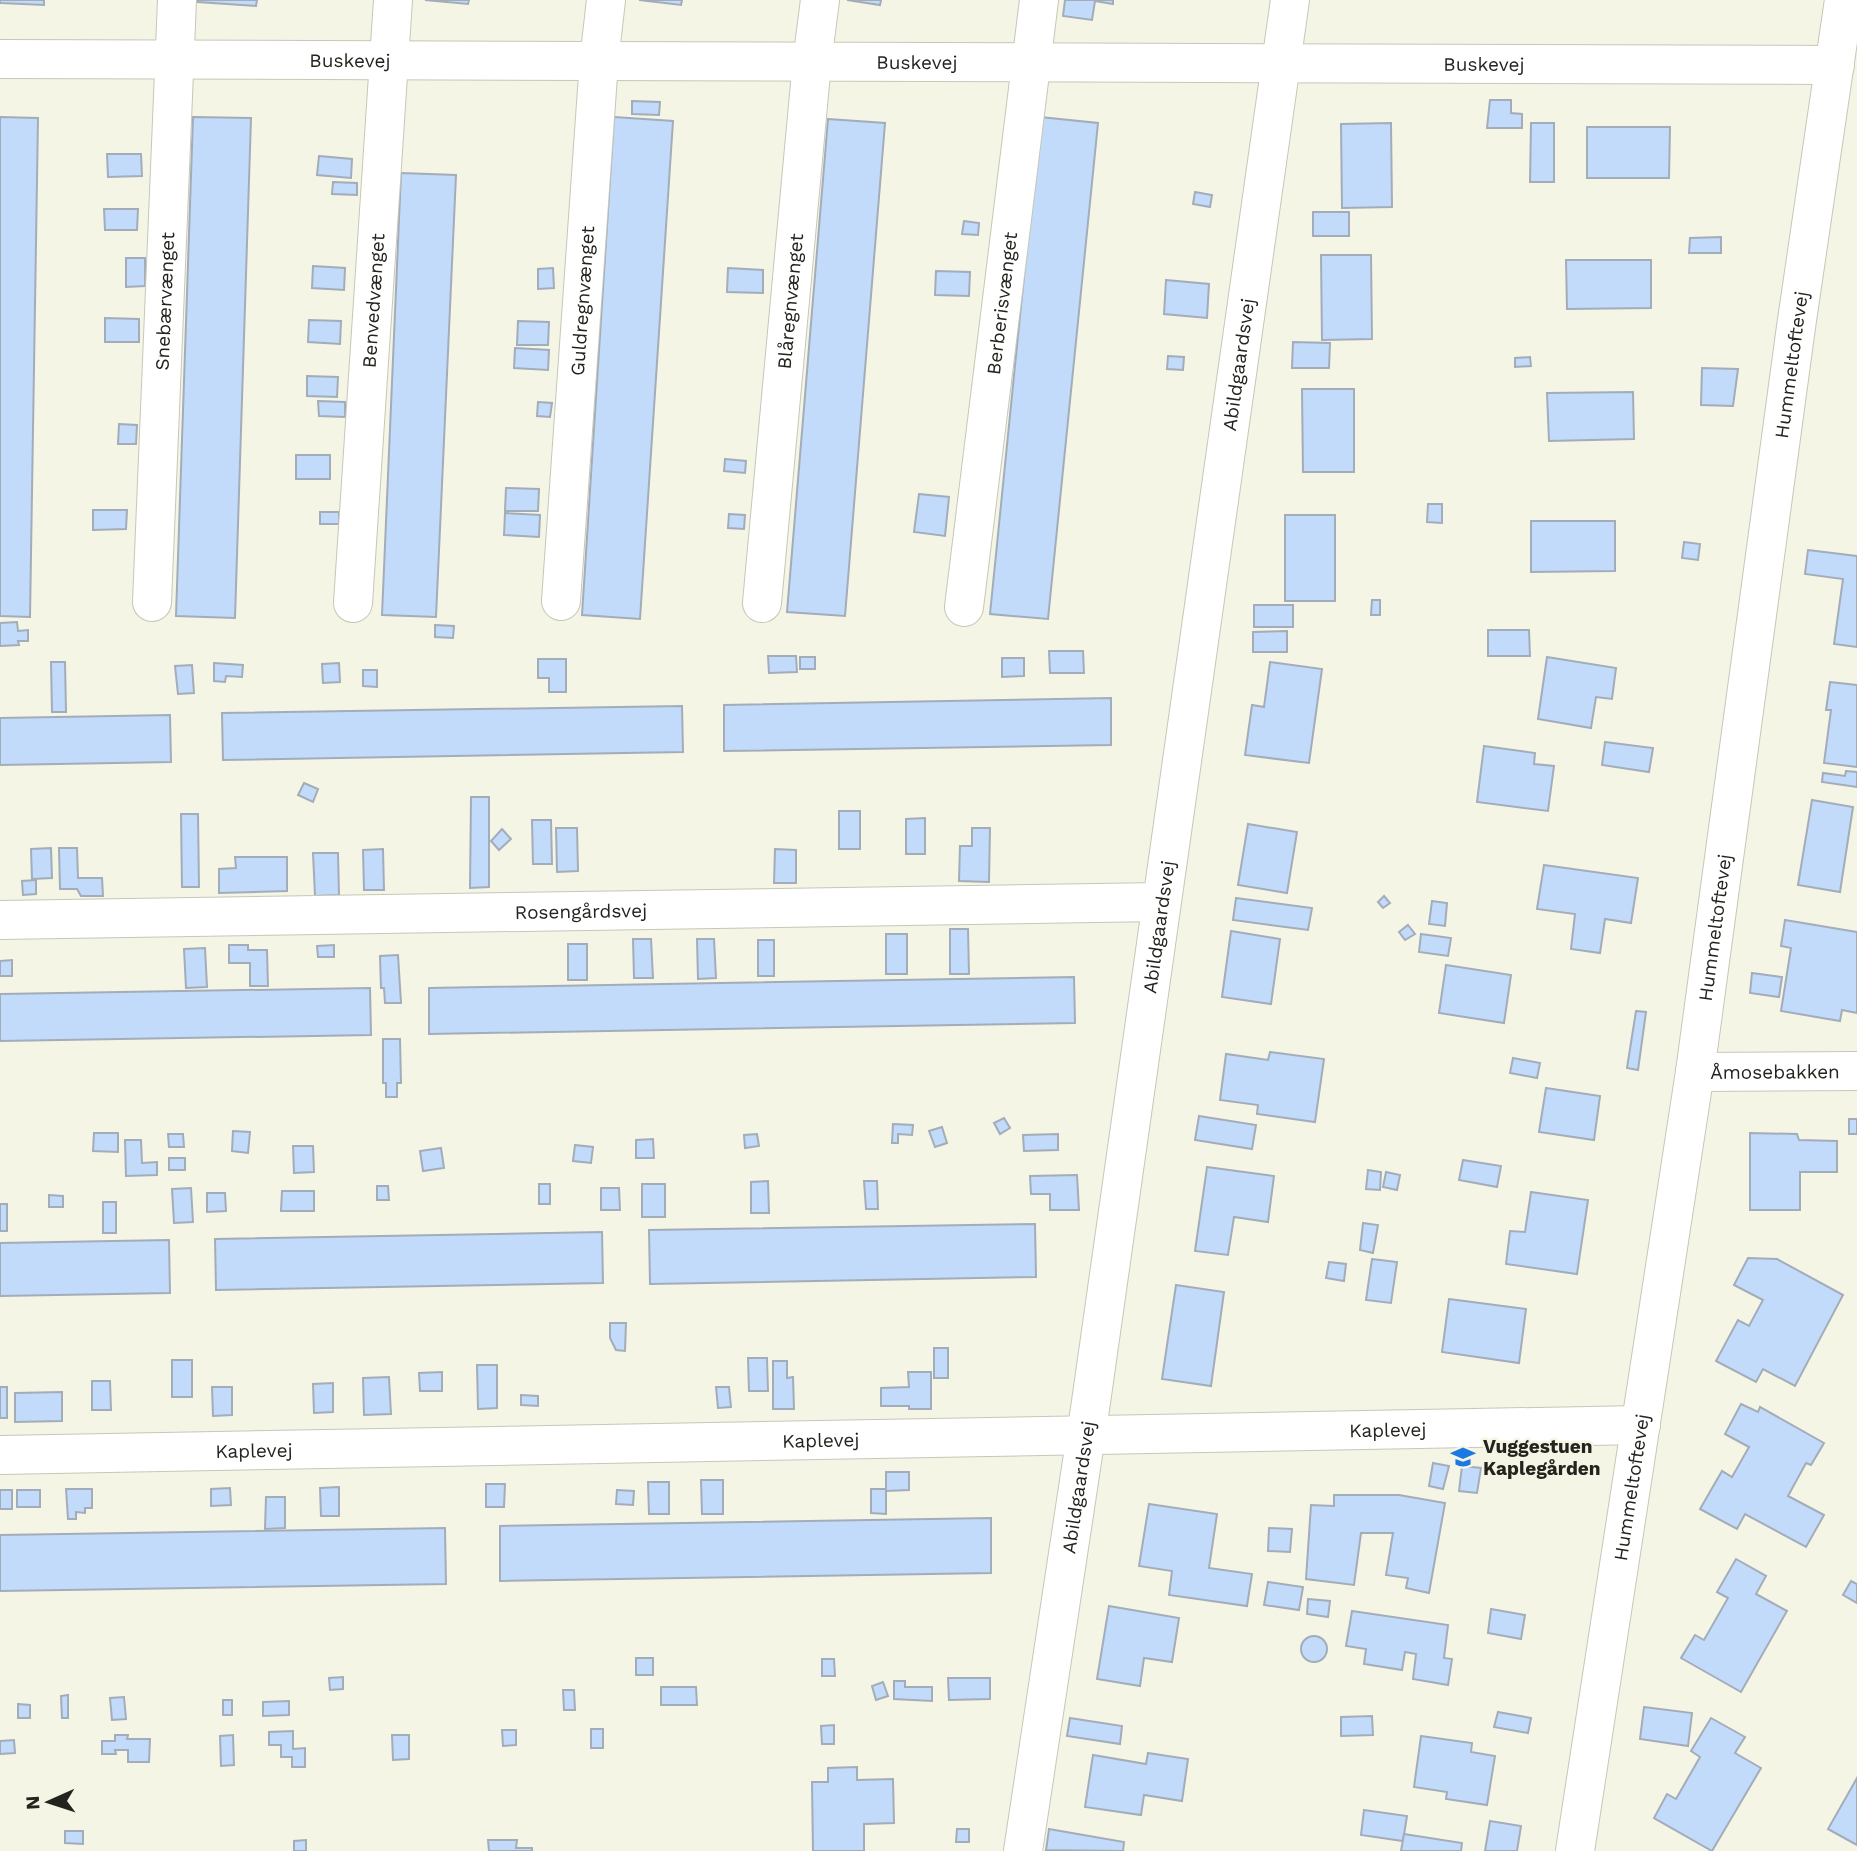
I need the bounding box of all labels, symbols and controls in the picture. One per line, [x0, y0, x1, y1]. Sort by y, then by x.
street label: Buskevej [309, 49, 391, 72]
street label: Buskevej [876, 51, 958, 74]
street label: Buskevej [1443, 53, 1525, 76]
street label: Guldregnvænget [566, 225, 599, 377]
street label: Snebærvænget [151, 231, 179, 371]
street label: Berberisvænget [982, 231, 1022, 376]
street label: Blåregnvænget [773, 232, 808, 370]
street label: Benvedvænget [358, 233, 389, 369]
street label: Hummeltoftevej [1770, 290, 1813, 440]
street label: Abildgaardsvej [1218, 297, 1260, 433]
street label: Hummeltoftevej [1694, 852, 1736, 1003]
street label: Abildgaardsvej [1138, 859, 1180, 995]
street label: Rosengårdsvej [515, 899, 647, 924]
street label: Åmosebakken [1710, 1060, 1840, 1084]
street label: Hummeltoftevej [1609, 1412, 1654, 1562]
street label: Kaplevej [1349, 1418, 1427, 1442]
street label: Abildgaardsvej [1057, 1419, 1100, 1555]
street label: Kaplevej [782, 1428, 860, 1453]
place label: Vuggestuen Kaplegården [1483, 1435, 1601, 1480]
street label: Kaplevej [215, 1439, 293, 1463]
school or university icon: Vuggestuen Kaplegården [1449, 1443, 1477, 1471]
north arrow [14, 1767, 84, 1837]
text: N [21, 1795, 44, 1811]

